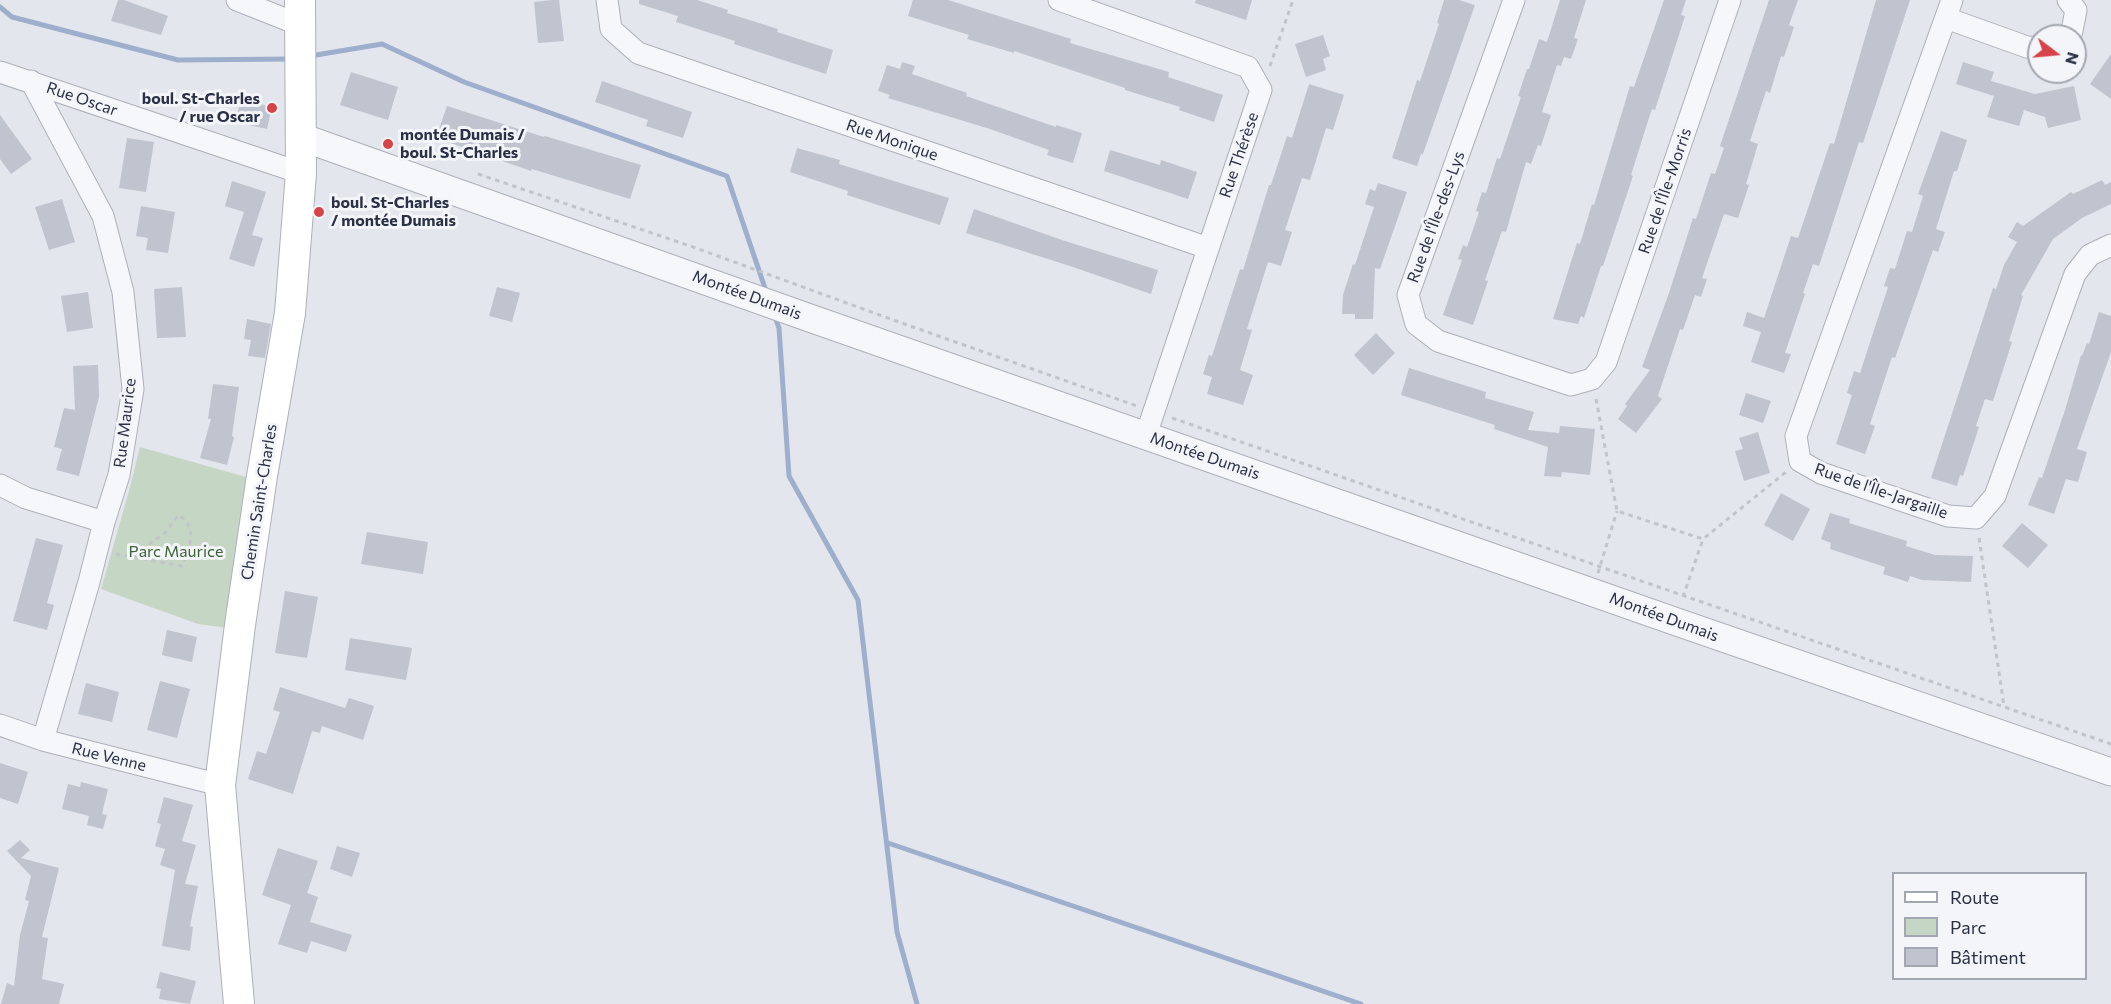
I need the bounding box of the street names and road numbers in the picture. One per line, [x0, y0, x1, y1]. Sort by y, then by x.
street label: Rue Oscar [44, 78, 120, 120]
street label: Rue Thérèse [1215, 110, 1263, 200]
street label: Rue Monique [844, 115, 940, 165]
street label: Rue de l'Île-Morris [1634, 126, 1696, 256]
street label: Rue de l'Île-des-Lys [1403, 149, 1469, 285]
street label: Montée Dumais [690, 266, 804, 324]
street label: Rue Maurice [110, 377, 140, 469]
street label: Chemin Saint-Charles [237, 423, 281, 581]
street label: Montée Dumais [1148, 428, 1262, 484]
street label: Rue de l'Île-Jargaille [1812, 459, 1950, 523]
street label: Montée Dumais [1607, 588, 1721, 646]
street label: Rue Venne [70, 738, 148, 776]

